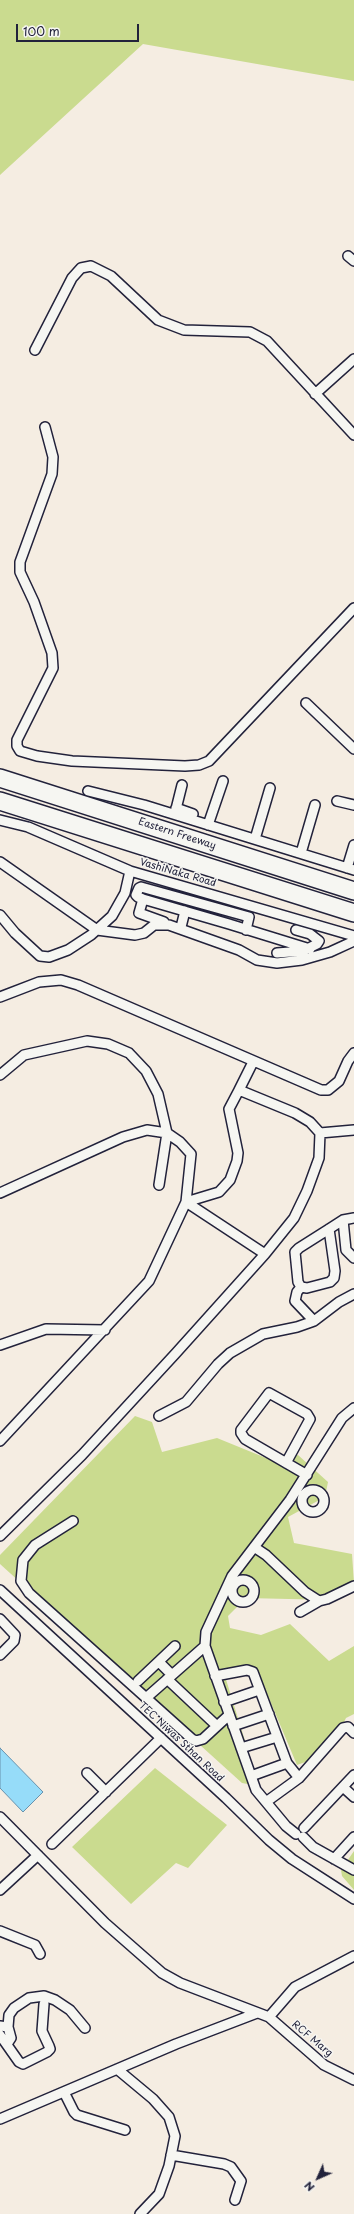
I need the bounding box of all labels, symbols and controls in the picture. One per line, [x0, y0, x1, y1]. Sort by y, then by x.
scale bar [18, 16, 141, 42]
text: 100 m [23, 22, 60, 40]
street label: Eastern Freeway [137, 816, 217, 852]
street label: VashiNaka Road [138, 856, 218, 890]
street label: TEC Niwas Sthan Road [136, 1700, 226, 1784]
street label: RCF Marg [289, 2019, 335, 2059]
north arrow [298, 2158, 338, 2198]
text: N [300, 2178, 318, 2196]

